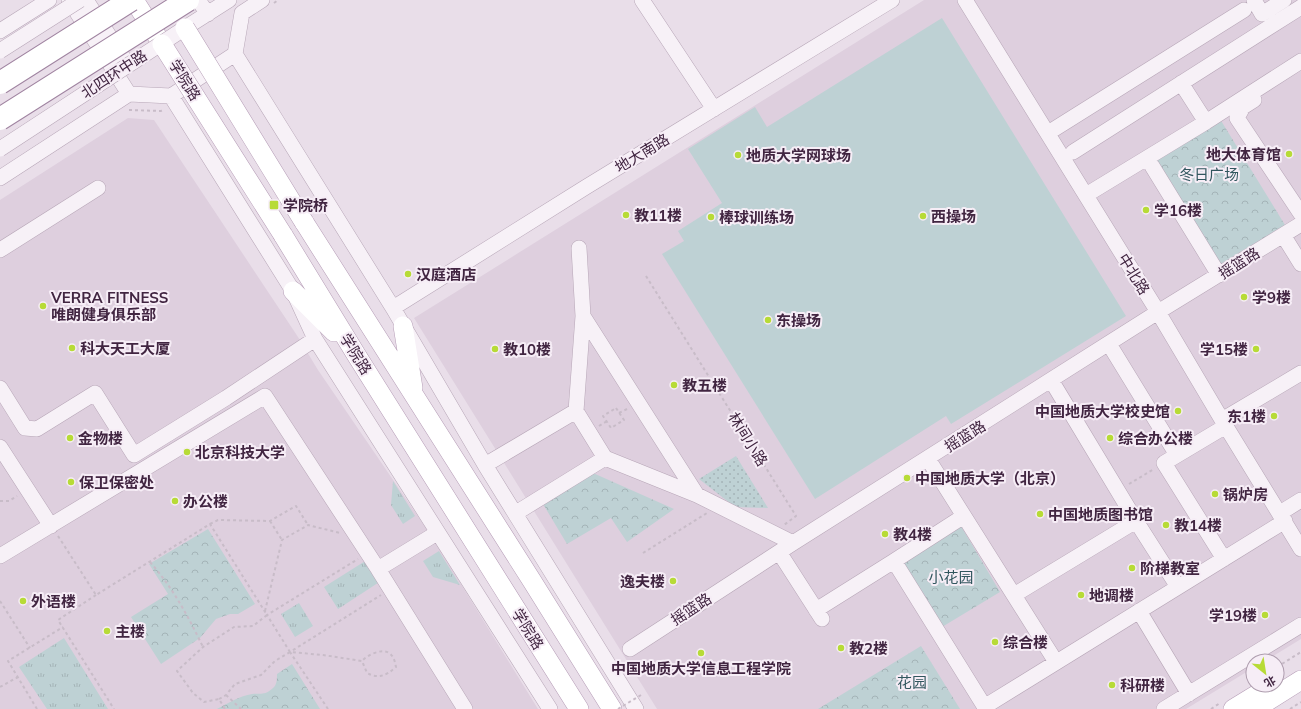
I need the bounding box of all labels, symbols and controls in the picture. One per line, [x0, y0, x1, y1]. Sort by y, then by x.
street label: 北四环中路 [77, 46, 151, 102]
street label: 学院路 [165, 56, 205, 104]
street label: 地大南路 [611, 129, 673, 177]
place label: 地大体育馆 [1206, 145, 1281, 164]
place label: 地质大学网球场 [746, 146, 851, 165]
marker: 地大体育馆 [1284, 149, 1294, 159]
marker: 地质大学网球场 [733, 150, 743, 160]
park label: 冬日广场 [1179, 165, 1239, 184]
place label: 学院桥 [283, 196, 328, 215]
marker: 学院桥 [268, 199, 280, 211]
place label: 学16楼 [1154, 201, 1202, 220]
marker: 学16楼 [1141, 205, 1151, 215]
place label: 教11楼 [634, 206, 682, 225]
place label: 西操场 [931, 207, 976, 226]
place label: 棒球训练场 [719, 208, 794, 227]
marker: 教11楼 [621, 210, 631, 220]
marker: 西操场 [918, 211, 928, 221]
marker: 棒球训练场 [706, 212, 716, 222]
street label: 摇篮路 [1215, 243, 1263, 283]
street label: 中北路 [1114, 250, 1154, 298]
place label: 汉庭酒店 [416, 265, 476, 284]
marker: 汉庭酒店 [403, 269, 413, 279]
place label: VERRA FITNESS 唯朗健身俱乐部 [50, 288, 169, 324]
place label: 学9楼 [1252, 288, 1291, 307]
marker: 学9楼 [1239, 292, 1249, 302]
marker: VERRA FITNESS 唯朗健身俱乐部 [38, 301, 48, 311]
place label: 东操场 [776, 311, 821, 330]
marker: 东操场 [763, 315, 773, 325]
street label: 学院路 [336, 330, 376, 378]
place label: 科大天工大厦 [80, 339, 170, 358]
place label: 教10楼 [503, 340, 551, 359]
place label: 学15楼 [1200, 340, 1248, 359]
marker: 科大天工大厦 [67, 343, 77, 353]
marker: 教10楼 [490, 344, 500, 354]
marker: 学15楼 [1251, 344, 1261, 354]
place label: 教五楼 [682, 376, 727, 395]
marker: 教五楼 [669, 380, 679, 390]
place label: 中国地质大学校史馆 [1035, 402, 1170, 421]
marker: 中国地质大学校史馆 [1173, 406, 1183, 416]
place label: 东1楼 [1227, 407, 1266, 426]
street label: 林间小路 [724, 409, 772, 469]
marker: 东1楼 [1269, 411, 1279, 421]
street label: 摇篮路 [941, 416, 989, 456]
place label: 金物楼 [78, 429, 123, 448]
place label: 综合办公楼 [1118, 429, 1193, 448]
marker: 金物楼 [65, 433, 75, 443]
marker: 综合办公楼 [1105, 433, 1115, 443]
place label: 北京科技大学 [195, 443, 285, 462]
marker: 北京科技大学 [182, 447, 192, 457]
place label: 中国地质大学（北京） [915, 469, 1065, 488]
place label: 保卫保密处 [79, 473, 154, 492]
marker: 中国地质大学（北京） [902, 473, 912, 483]
marker: 保卫保密处 [66, 477, 76, 487]
place label: 锅炉房 [1223, 485, 1268, 504]
marker: 锅炉房 [1210, 489, 1220, 499]
place label: 办公楼 [183, 492, 228, 511]
marker: 办公楼 [170, 496, 180, 506]
place label: 中国地质图书馆 [1048, 505, 1153, 524]
marker: 中国地质图书馆 [1035, 509, 1045, 519]
place label: 教14楼 [1174, 516, 1222, 535]
marker: 教14楼 [1161, 520, 1171, 530]
place label: 教4楼 [893, 525, 932, 544]
marker: 教4楼 [880, 529, 890, 539]
place label: 阶梯教室 [1140, 559, 1200, 578]
marker: 阶梯教室 [1127, 563, 1137, 573]
park label: 小花园 [928, 568, 974, 587]
place label: 逸夫楼 [620, 572, 665, 591]
marker: 逸夫楼 [668, 576, 678, 586]
place label: 地调楼 [1089, 586, 1134, 605]
street label: 摇篮路 [667, 589, 715, 629]
marker: 地调楼 [1076, 590, 1086, 600]
place label: 外语楼 [31, 592, 76, 611]
marker: 外语楼 [18, 596, 28, 606]
street label: 学院路 [508, 605, 548, 653]
place label: 学19楼 [1209, 606, 1257, 625]
marker: 学19楼 [1260, 610, 1270, 620]
place label: 主楼 [115, 622, 145, 641]
marker: 主楼 [102, 626, 112, 636]
place label: 综合楼 [1003, 633, 1048, 652]
marker: 综合楼 [990, 637, 1000, 647]
place label: 教2楼 [849, 639, 888, 658]
marker: 教2楼 [836, 643, 846, 653]
marker: 中国地质大学信息工程学院 [696, 648, 706, 658]
north arrow [1245, 653, 1285, 693]
place label: 中国地质大学信息工程学院 [611, 659, 791, 678]
park label: 花园 [897, 673, 927, 692]
text: 北 [1262, 673, 1278, 690]
place label: 科研楼 [1120, 676, 1165, 695]
marker: 科研楼 [1107, 680, 1117, 690]

